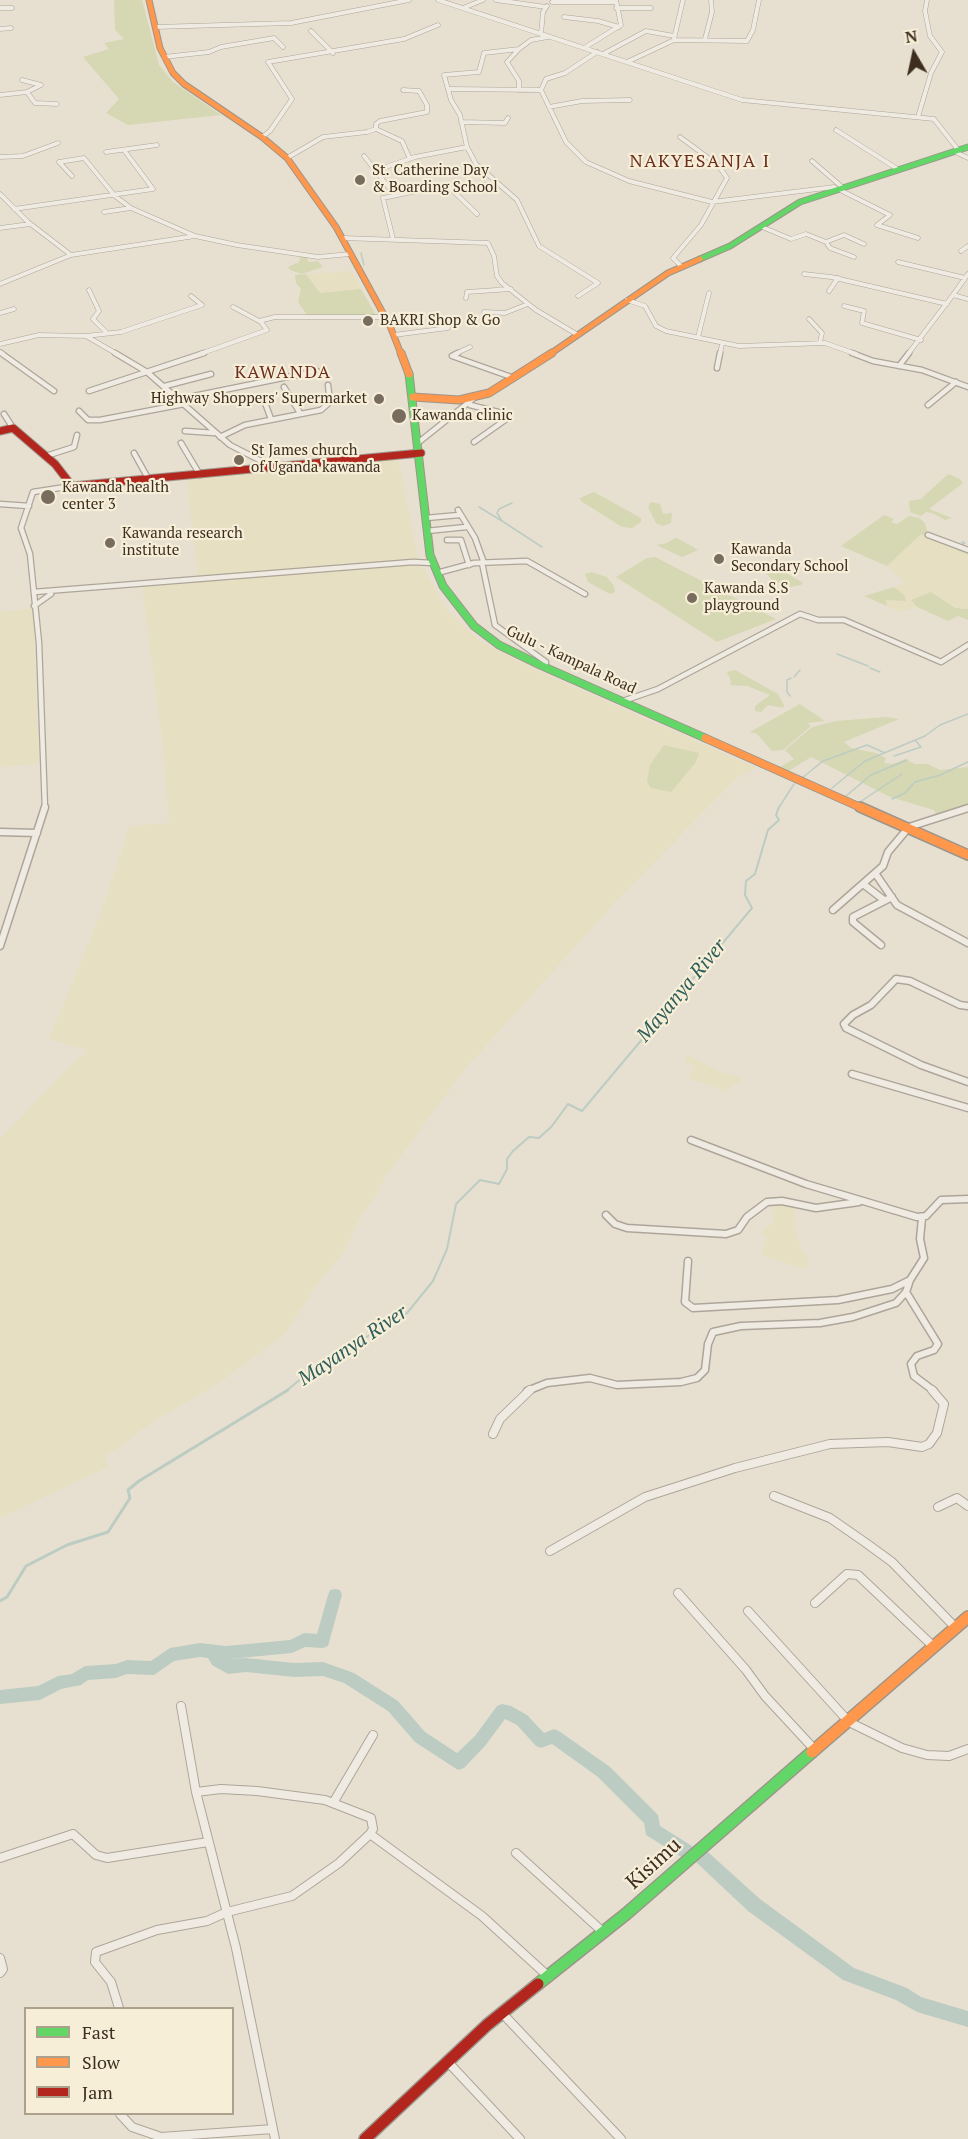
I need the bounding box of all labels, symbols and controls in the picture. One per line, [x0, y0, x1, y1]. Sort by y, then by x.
north arrow [884, 24, 944, 84]
text: N [903, 24, 919, 48]
district label: NAKYESANJA I [630, 151, 770, 173]
place label: St. Catherine Day & Boarding School [372, 162, 498, 197]
marker: St. Catherine Day & Boarding School [353, 173, 367, 187]
place label: BAKRI Shop & Go [380, 312, 500, 330]
marker: BAKRI Shop & Go [361, 314, 375, 328]
district label: KAWANDA [234, 362, 332, 384]
place label: Highway Shoppers' Supermarket [151, 390, 367, 408]
marker: Highway Shoppers' Supermarket [372, 392, 386, 406]
marker: Kawanda clinic [390, 407, 408, 425]
place label: Kawanda clinic [412, 407, 513, 425]
place label: St James church of Uganda kawanda [251, 442, 381, 477]
marker: St James church of Uganda kawanda [232, 453, 246, 467]
place label: Kawanda health center 3 [62, 479, 169, 514]
marker: Kawanda health center 3 [39, 488, 57, 506]
place label: Kawanda research institute [122, 525, 243, 560]
marker: Kawanda research institute [103, 536, 117, 550]
place label: Kawanda Secondary School [731, 541, 849, 576]
marker: Kawanda Secondary School [712, 552, 726, 566]
place label: Kawanda S.S playground [704, 580, 788, 615]
marker: Kawanda S.S playground [685, 591, 699, 605]
street label: Gulu - Kampala Road [503, 622, 639, 698]
water label: Mayanya River [632, 935, 732, 1047]
water label: Mayanya River [294, 1301, 412, 1391]
street label: Kisimu [621, 1833, 687, 1895]
legend [24, 2007, 234, 2115]
text: Fast [82, 2020, 115, 2044]
text: Slow [82, 2050, 120, 2074]
text: Jam [82, 2080, 113, 2104]

